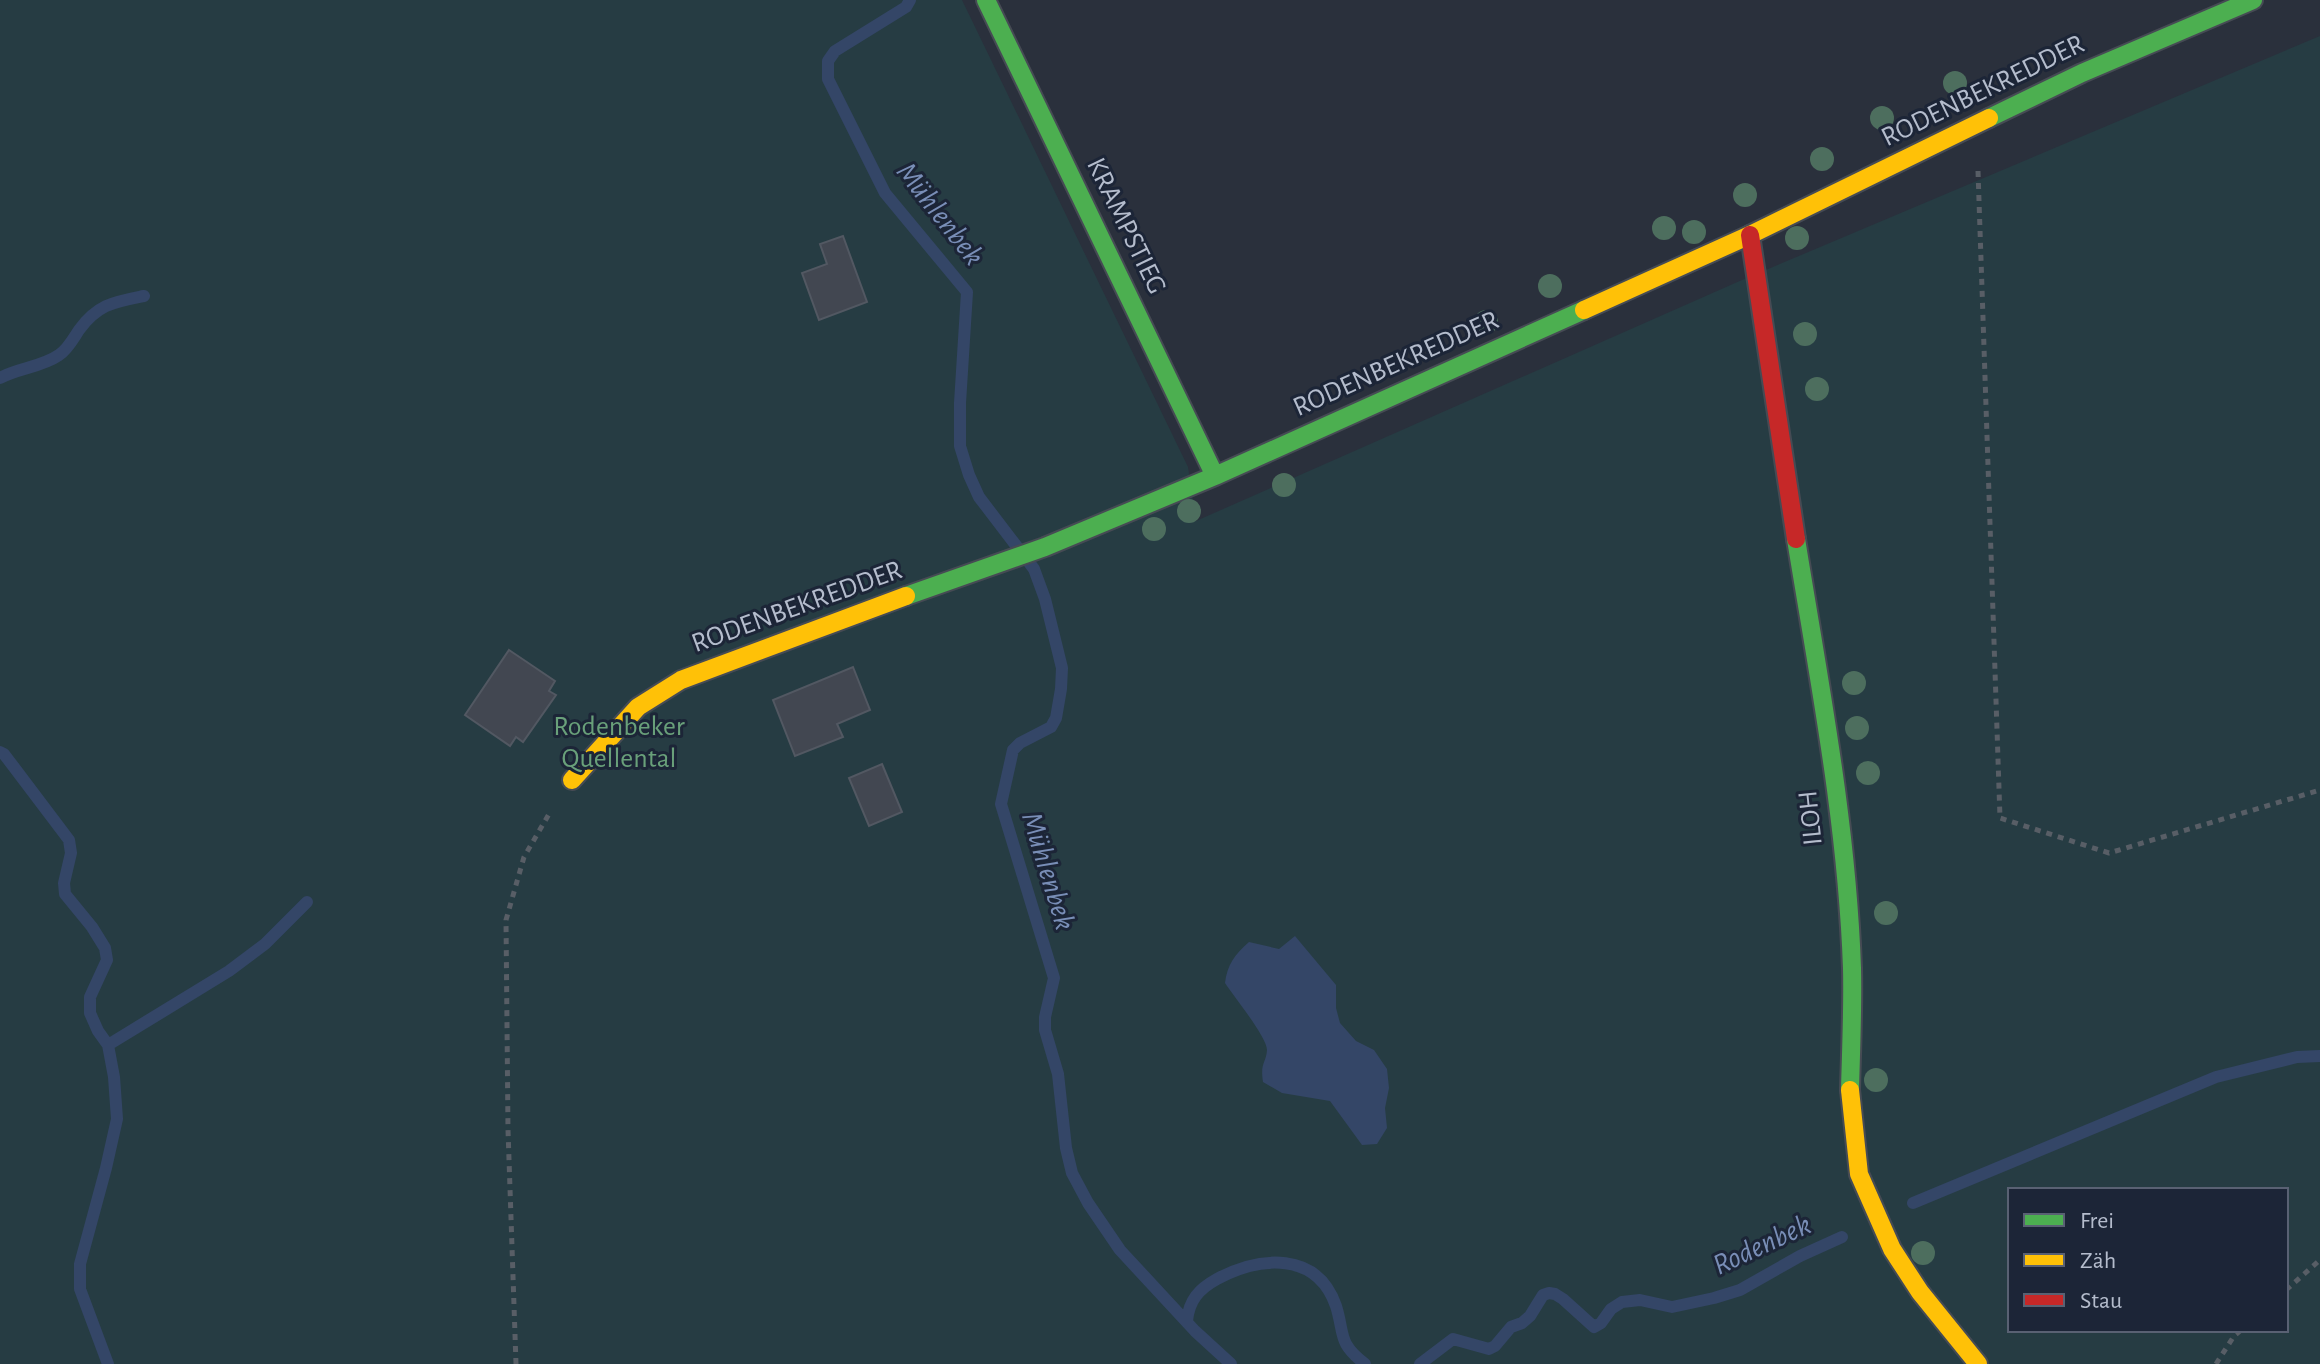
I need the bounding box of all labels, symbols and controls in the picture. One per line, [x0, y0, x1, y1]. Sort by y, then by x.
street label: RODENBEKREDDER [1877, 30, 2089, 152]
street label: KRAMPSTIEG [1081, 154, 1171, 298]
water label: Mühlenbek [891, 157, 989, 271]
street label: RODENBEKREDDER [1289, 306, 1503, 422]
street label: RODENBEKREDDER [688, 556, 906, 658]
park label: Rodenbeker Quellental [553, 713, 685, 773]
street label: ILOH [1794, 789, 1828, 847]
water label: Mühlenbek [1016, 809, 1080, 934]
legend [2008, 1188, 2288, 1332]
water label: Rodenbek [1708, 1209, 1816, 1281]
text: Frei [2080, 1209, 2114, 1233]
text: Zäh [2080, 1249, 2116, 1273]
text: Stau [2080, 1289, 2122, 1313]

